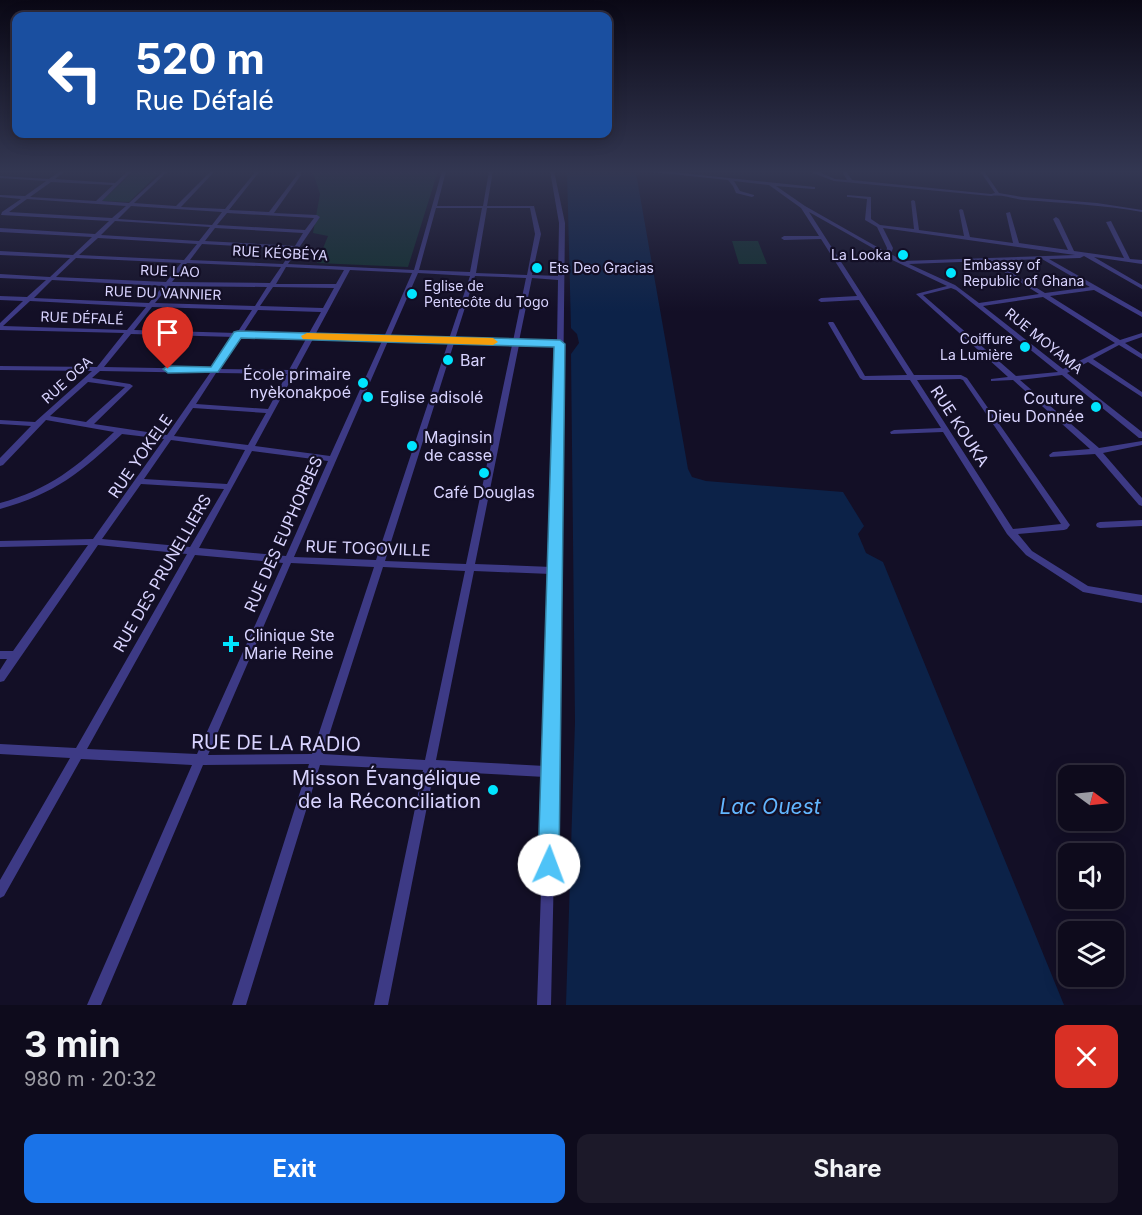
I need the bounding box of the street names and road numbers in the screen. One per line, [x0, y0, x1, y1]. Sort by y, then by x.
street label: RUE KÉGBÉYA [232, 242, 329, 264]
street label: RUE LAO [140, 261, 200, 280]
street label: RUE DU VANNIER [104, 282, 222, 303]
street label: RUE MOYAMA [1002, 304, 1087, 377]
street label: RUE DÉFALÉ [40, 308, 124, 327]
street label: RUE OGA [38, 352, 96, 407]
street label: RUE KOUKA [926, 382, 994, 470]
street label: RUE YOKELE [104, 410, 176, 502]
street label: RUE DES EUPHORBES [240, 453, 326, 615]
street label: RUE DES PRUNELLIERS [109, 491, 215, 655]
street label: RUE TOGOVILLE [305, 536, 431, 560]
street label: RUE DE LA RADIO [191, 730, 361, 756]

